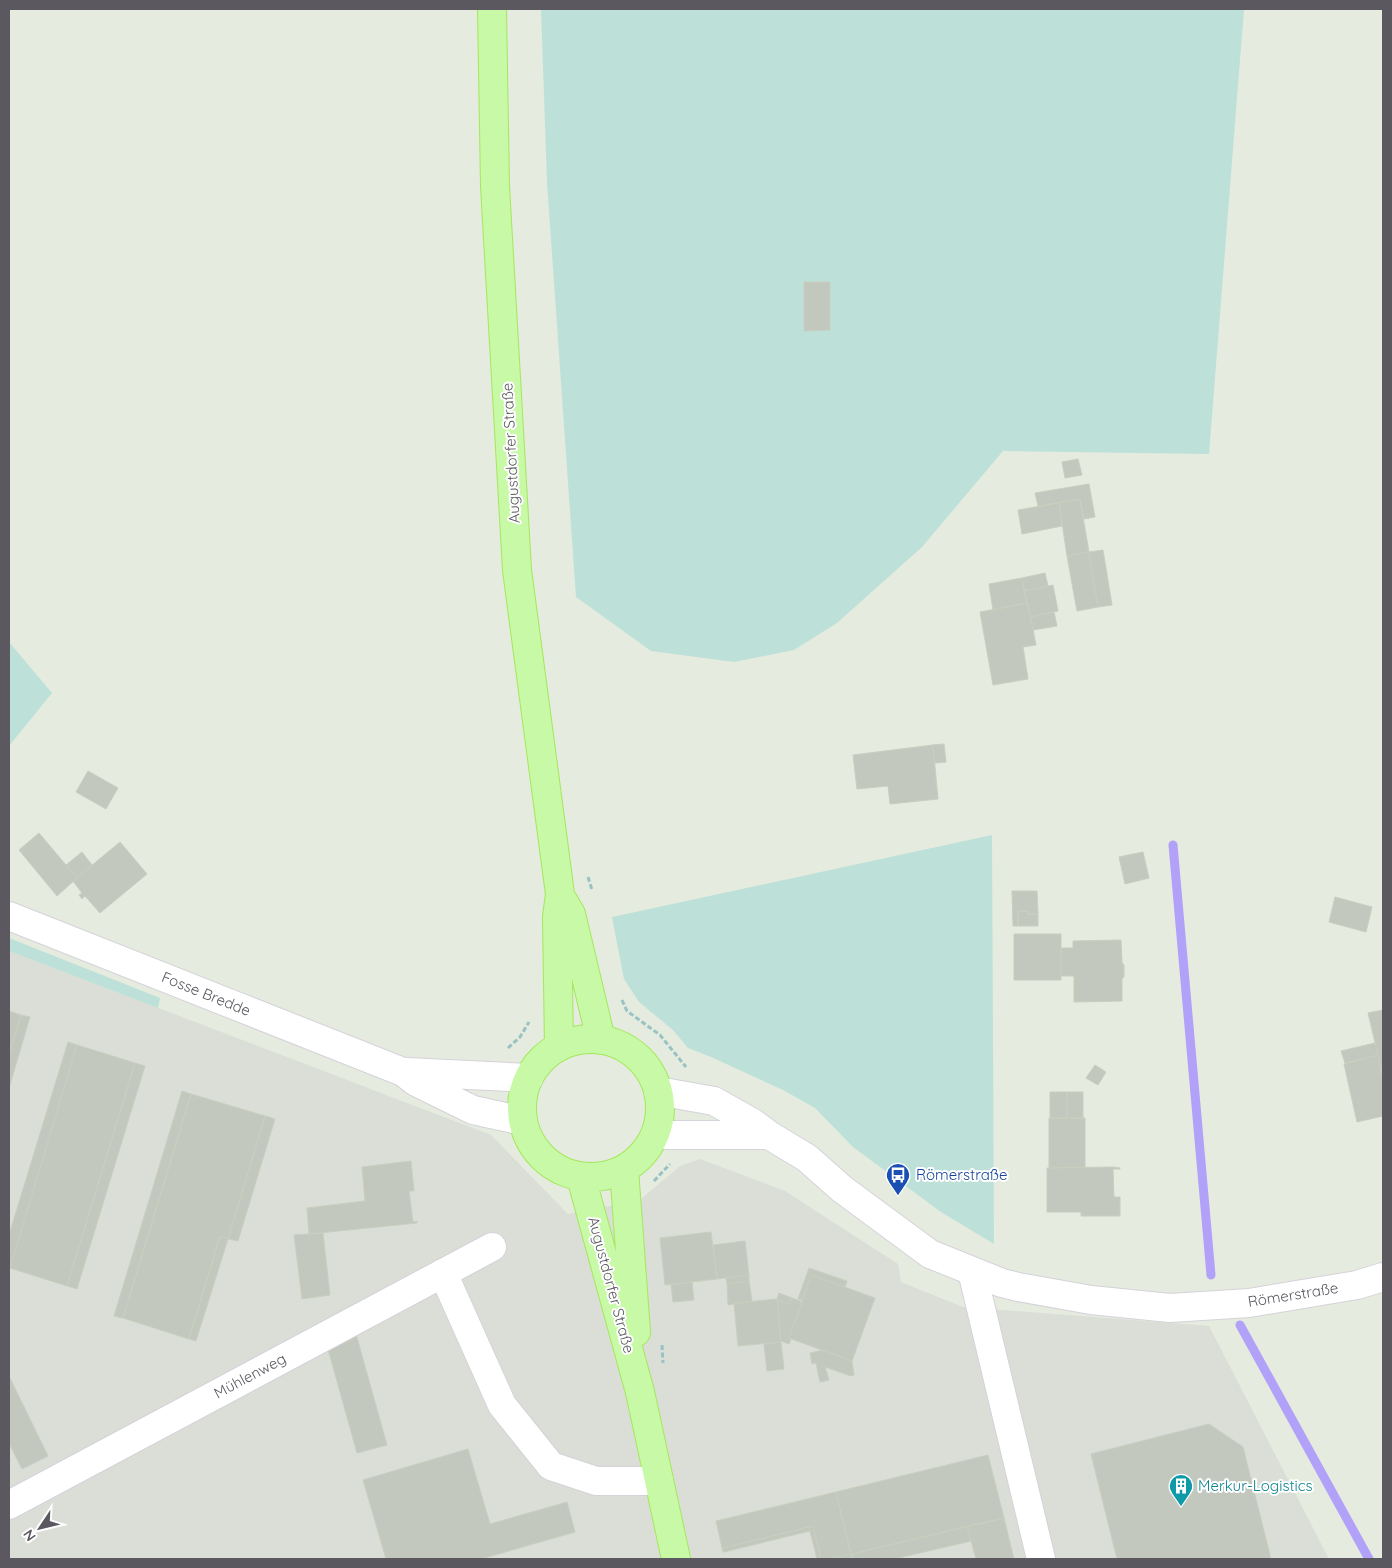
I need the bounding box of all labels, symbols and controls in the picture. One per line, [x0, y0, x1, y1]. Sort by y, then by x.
street label: Augustdorfer Straße [497, 382, 524, 524]
street label: Fosse Bredde [159, 967, 253, 1020]
bus stop icon: Römerstraße [885, 1162, 911, 1196]
place label: Römerstraße [916, 1165, 1007, 1184]
street label: Augustdorfer Straße [584, 1214, 639, 1355]
street label: Römerstraße [1246, 1278, 1340, 1311]
street label: Mühlenweg [210, 1349, 289, 1402]
building icon: Merkur-Logistics [1168, 1473, 1194, 1507]
place label: Merkur-Logistics [1198, 1476, 1313, 1495]
north arrow [15, 1503, 65, 1553]
text: N [19, 1526, 40, 1545]

